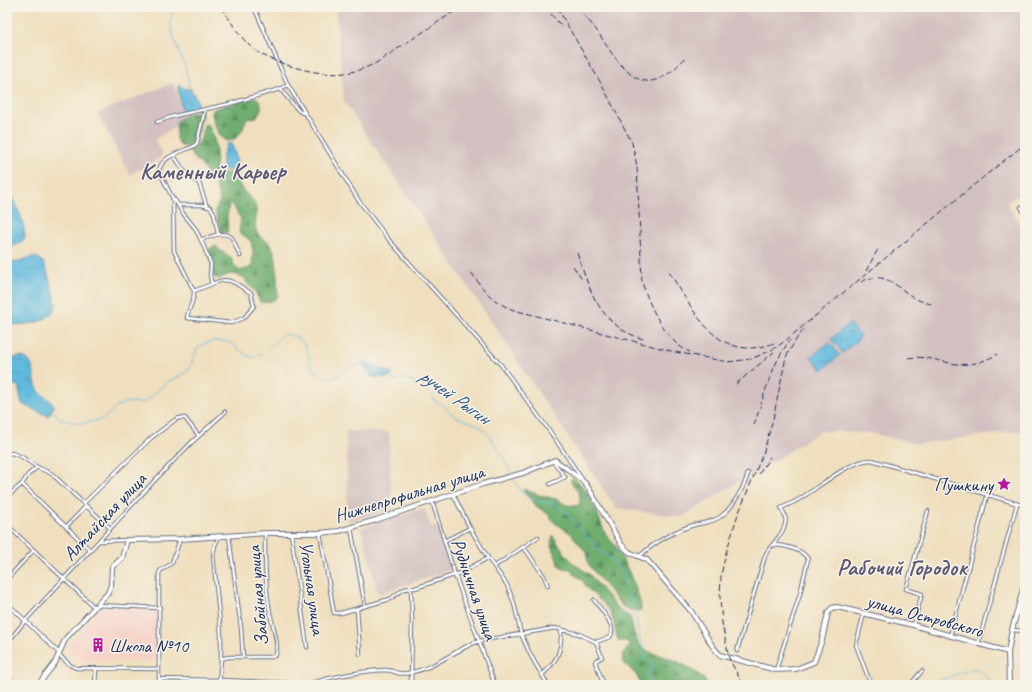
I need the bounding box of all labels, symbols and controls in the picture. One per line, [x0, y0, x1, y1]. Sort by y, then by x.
district label: Каменный Карьер [140, 157, 287, 186]
water label: ручей Рыгин [414, 362, 497, 431]
street label: Нижнепрофильная улица [332, 459, 489, 528]
street label: Алтайская улица [58, 467, 153, 566]
place label: Пушкину [934, 473, 995, 497]
place icon: Пушкину [996, 476, 1012, 492]
street label: Рудничная улица [446, 535, 503, 645]
street label: Угольная улица [294, 540, 331, 638]
street label: Забойная улица [242, 544, 274, 647]
district label: Рабочий Городок [837, 553, 968, 582]
street label: улица Островского [863, 589, 987, 643]
place label: Школа №10 [109, 634, 190, 658]
building icon: Школа №10 [90, 637, 106, 653]

